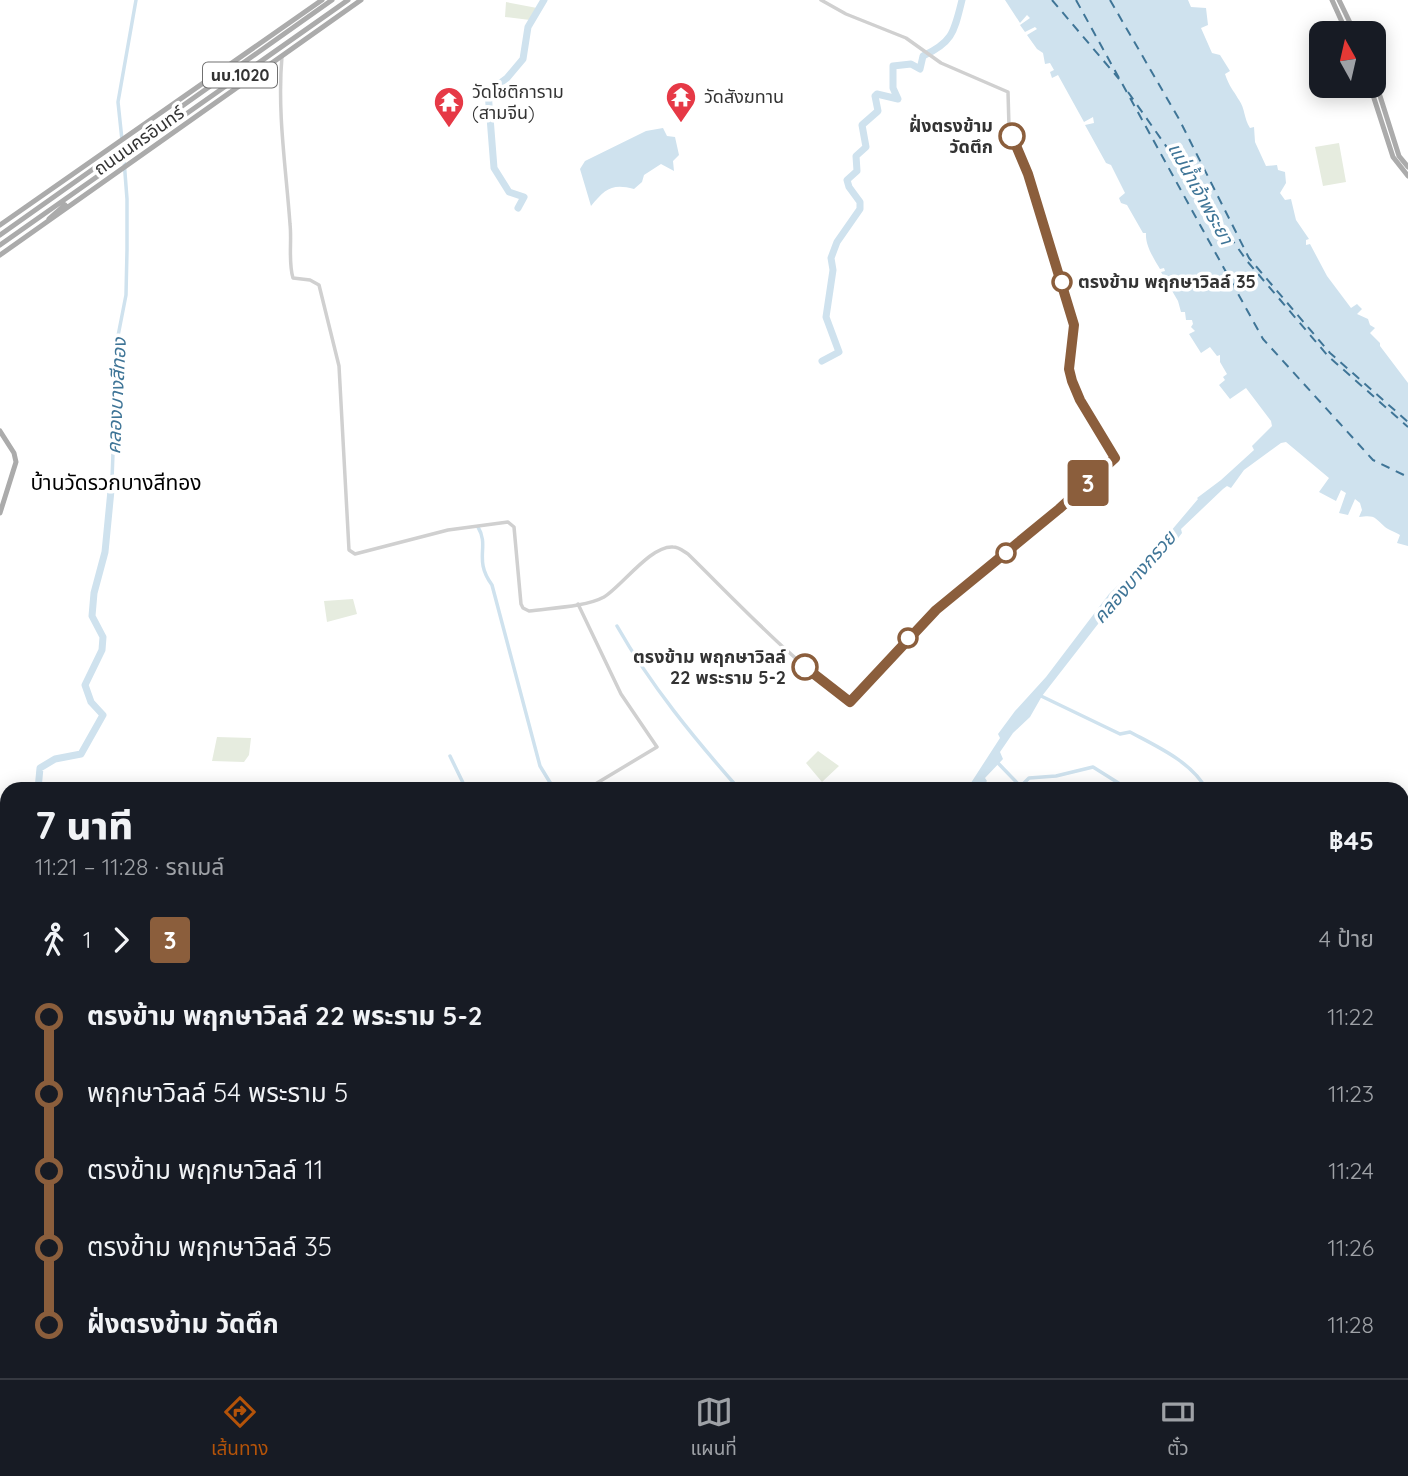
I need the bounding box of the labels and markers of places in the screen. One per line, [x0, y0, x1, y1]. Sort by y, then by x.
place label: วัดโชติการาม (สามจีน) [472, 80, 564, 124]
temple icon: วัดสังฆทาน [664, 80, 698, 124]
temple icon: วัดโชติการาม (สามจีน) [432, 85, 466, 129]
place label: วัดสังฆทาน [704, 85, 784, 108]
place label: ฝั่งตรงข้าม วัดตึก [909, 114, 993, 158]
marker: ฝั่งตรงข้าม วัดตึก [999, 123, 1025, 149]
place label: ตรงข้าม พฤกษาวิลล์ 35 [1078, 270, 1256, 293]
marker: ตรงข้าม พฤกษาวิลล์ 35 [1052, 272, 1072, 292]
unlabelled marker [996, 543, 1016, 563]
unlabelled marker [898, 628, 918, 648]
place label: ตรงข้าม พฤกษาวิลล์ 22 พระราม 5-2 [633, 645, 786, 689]
marker: ตรงข้าม พฤกษาวิลล์ 22 พระราม 5-2 [792, 654, 818, 680]

